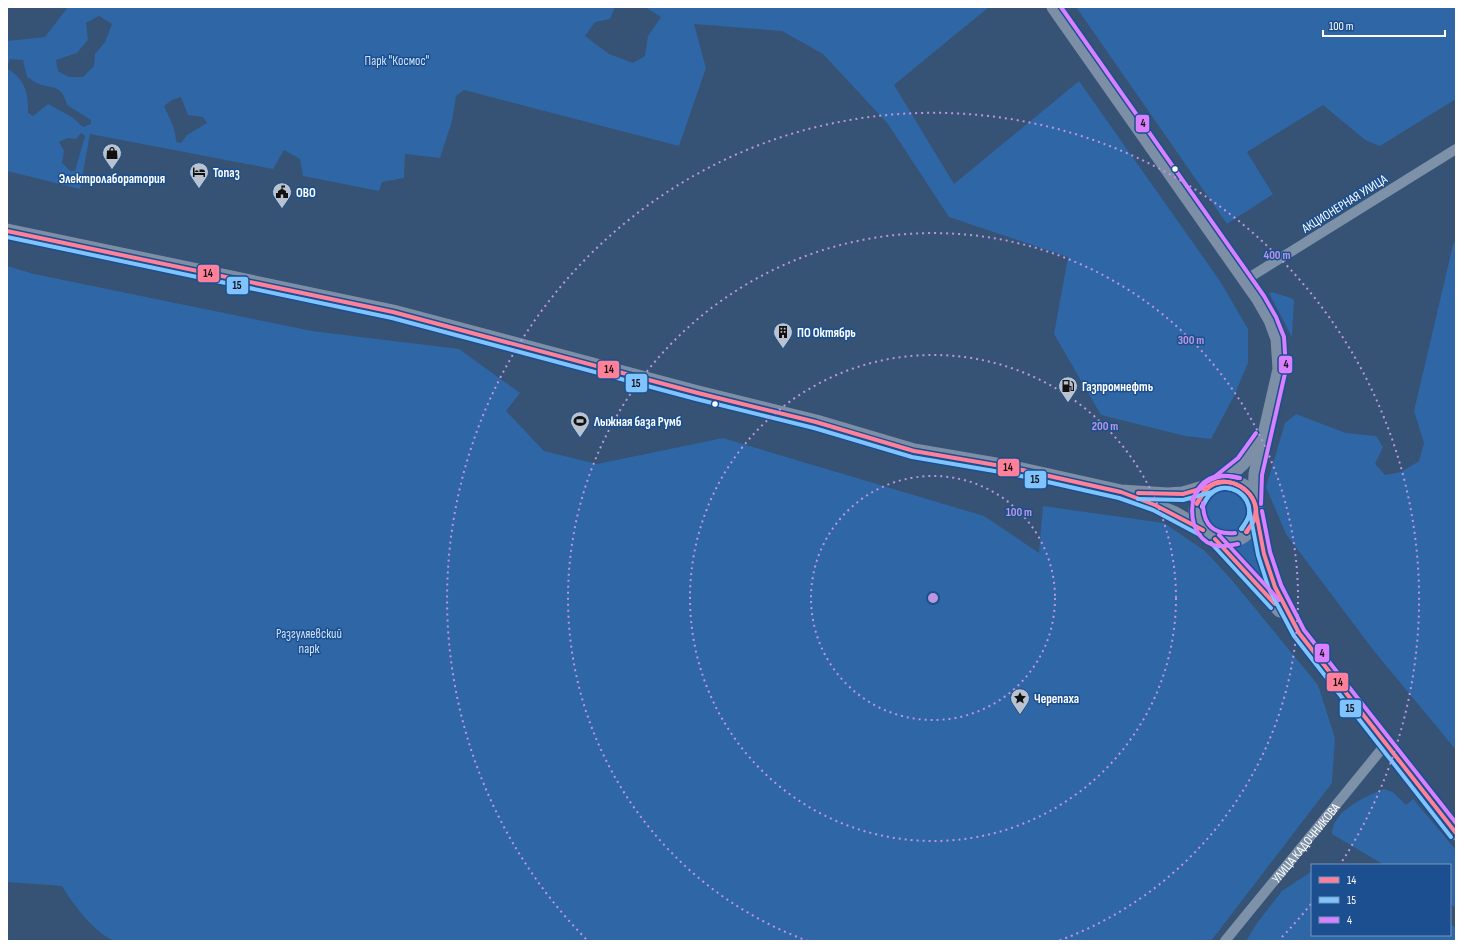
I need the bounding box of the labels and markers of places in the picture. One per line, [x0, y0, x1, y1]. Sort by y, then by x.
shop icon: Электролаборатория [101, 142, 123, 170]
hotel icon: Топаз [188, 161, 210, 189]
unlabelled marker [1170, 164, 1180, 174]
place label: Топаз [213, 165, 240, 181]
place label: Электролаборатория [59, 171, 165, 187]
public building icon: ОВО [271, 181, 293, 209]
place label: ОВО [296, 185, 316, 201]
building icon: ПО Октябрь [772, 321, 794, 349]
place label: ПО Октябрь [797, 325, 856, 341]
fuel station icon: Газпромнефть [1057, 375, 1079, 403]
place label: Газпромнефть [1082, 379, 1154, 395]
unlabelled marker [710, 399, 720, 409]
sports icon: Лыжная база Румб [569, 410, 591, 438]
place label: Лыжная база Румб [593, 414, 682, 430]
centre of rings [926, 591, 940, 605]
place icon: Черепаха [1009, 687, 1031, 715]
place label: Черепаха [1034, 691, 1079, 707]

